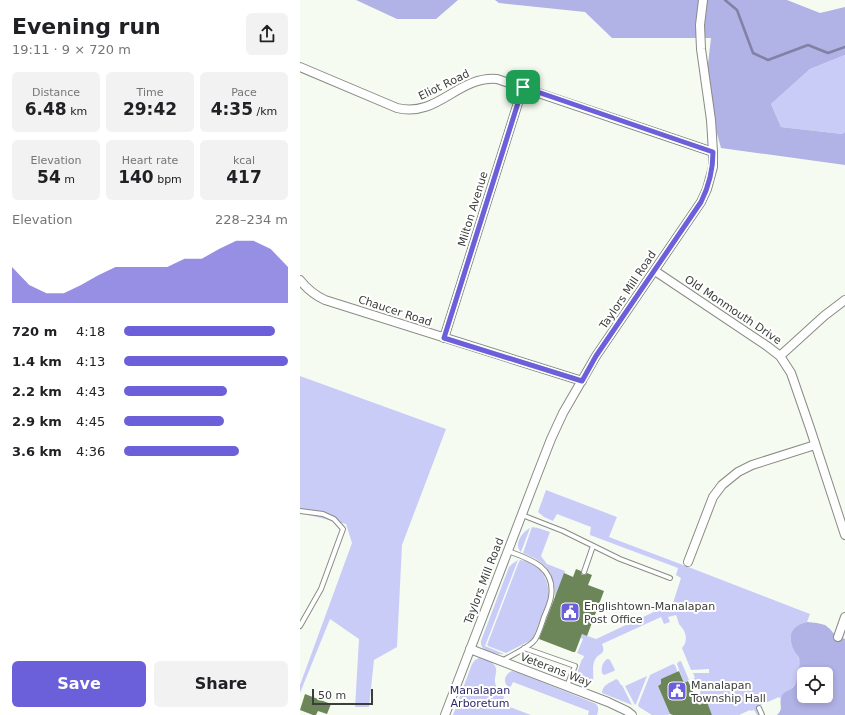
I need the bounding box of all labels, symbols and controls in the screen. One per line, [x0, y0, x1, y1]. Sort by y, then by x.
button: share [246, 13, 288, 55]
text: Evening run [12, 14, 161, 39]
text: 19:11 · 9 × 720 m [12, 42, 131, 57]
street label: Eliot Road [416, 67, 472, 103]
pin [506, 70, 540, 104]
icon: arrive [512, 76, 534, 98]
text: Distance [32, 86, 80, 99]
text: Time [137, 86, 163, 99]
text: Pace [231, 86, 257, 99]
text: 6.48 [25, 99, 67, 119]
text: 29:42 [123, 99, 177, 119]
text: 4:35 [211, 99, 253, 119]
text: km [67, 105, 87, 118]
text: /km [253, 105, 277, 118]
text: Elevation [30, 154, 82, 167]
text: Heart rate [122, 154, 178, 167]
text: kcal [233, 154, 255, 167]
text: 54 [37, 167, 61, 187]
text: 140 [118, 167, 154, 187]
text: 417 [226, 167, 262, 187]
street label: Milton Avenue [455, 170, 491, 248]
text: m [61, 173, 75, 186]
text: bpm [154, 173, 182, 186]
text: Elevation [12, 212, 72, 227]
text: 228–234 m [215, 212, 288, 227]
street label: Taylors Mill Road [596, 248, 659, 332]
street label: Old Monmouth Drive [682, 273, 784, 347]
street label: Chaucer Road [356, 293, 434, 329]
text: 720 m [12, 324, 57, 339]
text: 4:18 [76, 324, 105, 339]
text: 1.4 km [12, 354, 62, 369]
text: 4:13 [76, 354, 105, 369]
text: 2.2 km [12, 384, 62, 399]
text: 4:43 [76, 384, 105, 399]
text: 2.9 km [12, 414, 62, 429]
text: 4:45 [76, 414, 105, 429]
text: 3.6 km [12, 444, 62, 459]
text: 4:36 [76, 444, 105, 459]
street label: Taylors Mill Road [461, 536, 506, 627]
place label: Englishtown-Manalapan Post Office [584, 600, 715, 626]
public building icon: Englishtown-Manalapan Post Office [559, 601, 581, 623]
street label: Veterans Way [518, 650, 594, 690]
button: Save [12, 661, 146, 707]
button: Share [154, 661, 288, 707]
map controls [797, 667, 833, 703]
button: locate [797, 667, 833, 703]
place label: Manalapan Township Hall [690, 679, 766, 705]
public building icon: Manalapan Township Hall [666, 680, 688, 702]
park label: Manalapan Arboretum [450, 684, 510, 710]
scale bar [312, 687, 373, 706]
text: 50 m [318, 689, 346, 702]

